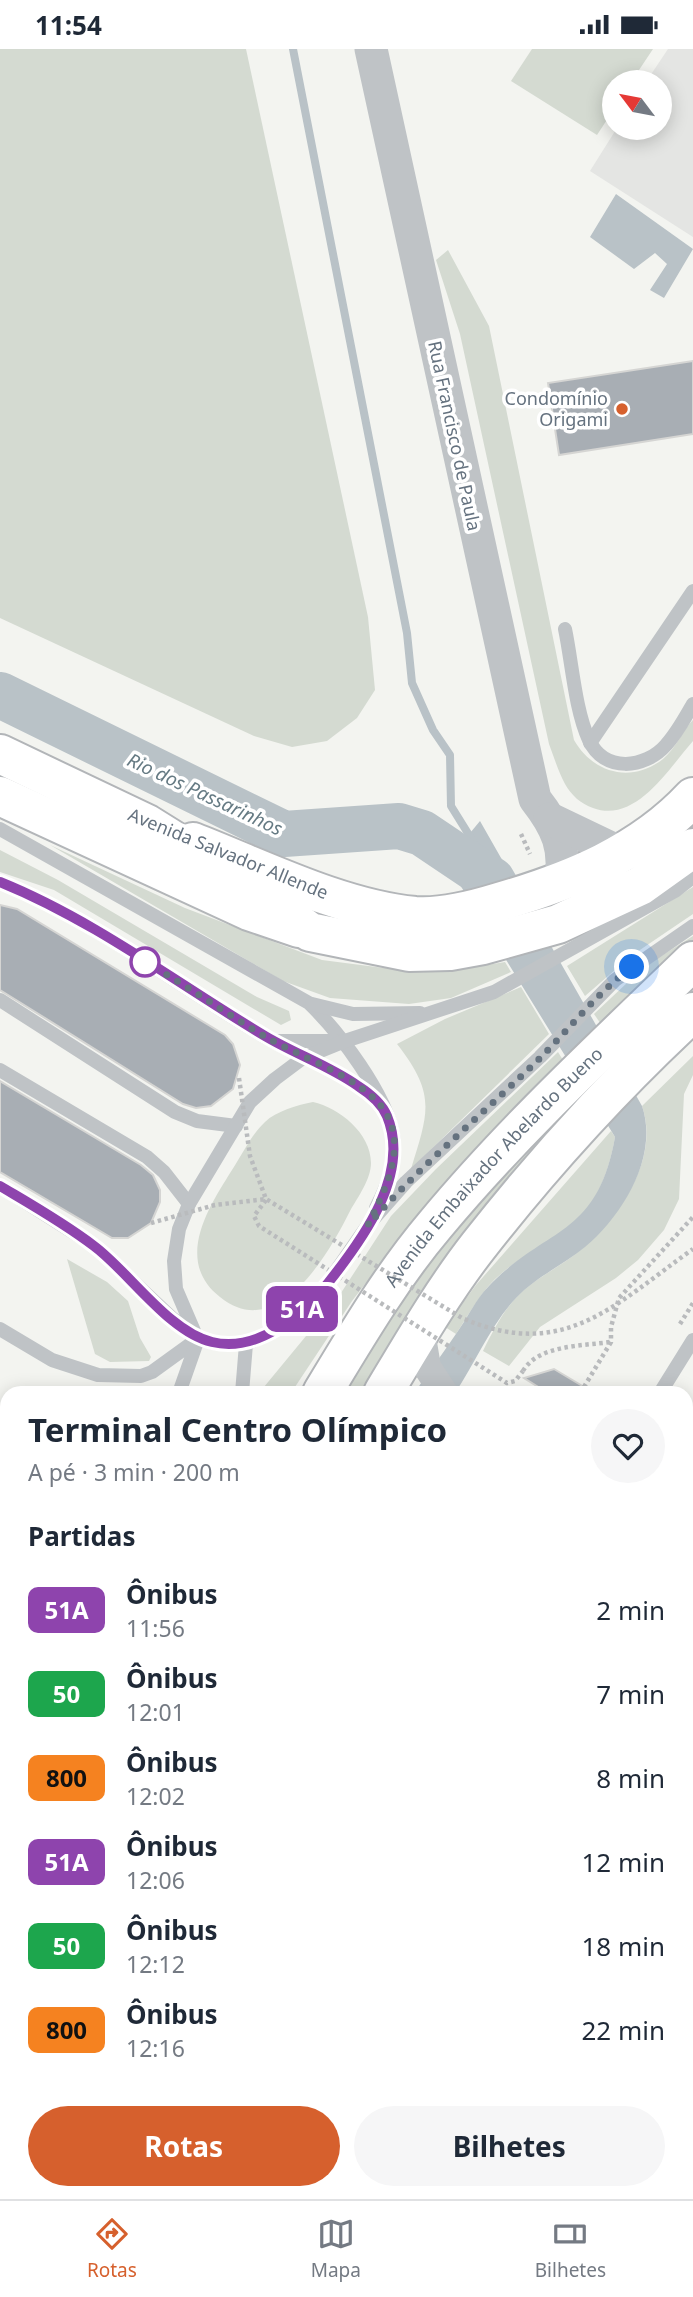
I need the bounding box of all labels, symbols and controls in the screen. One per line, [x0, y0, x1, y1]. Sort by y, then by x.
text: 11:54 [35, 7, 102, 43]
north arrow [602, 70, 672, 140]
map controls [602, 70, 672, 140]
street label: Rua Francisco de Paula [423, 339, 487, 533]
place label: Condomínio Origami [505, 386, 608, 431]
marker: Condomínio Origami [614, 401, 630, 417]
water label: Rio dos Passarinhos [123, 747, 287, 841]
street label: Avenida Salvador Allende [125, 802, 332, 904]
unlabelled marker [130, 947, 160, 977]
your location [614, 949, 649, 984]
street label: Avenida Embaixador Abelardo Bueno [379, 1041, 607, 1291]
line badge: 51A [262, 1286, 342, 1332]
text: 51A [280, 1292, 324, 1325]
text: Terminal Centro Olímpico [28, 1407, 447, 1452]
button: heart [591, 1409, 665, 1483]
text: A pé · 3 min · 200 m [28, 1456, 240, 1488]
text: Partidas [28, 1518, 135, 1554]
text: Ônibus [126, 1576, 218, 1612]
text: 2 min [596, 1592, 665, 1628]
text: 51A [44, 1593, 89, 1626]
text: 11:56 [126, 1612, 185, 1644]
text: Ônibus [126, 1660, 218, 1696]
text: 7 min [596, 1676, 665, 1712]
text: 50 [53, 1677, 80, 1710]
text: 12:01 [126, 1696, 185, 1728]
text: Ônibus [126, 1744, 218, 1780]
text: 8 min [596, 1760, 665, 1796]
text: 800 [46, 1761, 87, 1794]
text: 12:02 [126, 1780, 185, 1812]
text: Ônibus [126, 1828, 218, 1864]
text: 12 min [581, 1844, 665, 1880]
text: 51A [44, 1845, 89, 1878]
text: 12:06 [126, 1864, 185, 1896]
text: Ônibus [126, 1912, 218, 1948]
text: 18 min [581, 1928, 665, 1964]
text: 50 [53, 1929, 80, 1962]
text: 12:12 [126, 1948, 185, 1980]
text: Ônibus [126, 1996, 218, 2032]
text: 22 min [581, 2012, 665, 2048]
text: 800 [46, 2013, 87, 2046]
text: 12:16 [126, 2032, 185, 2064]
button: Rotas [28, 2106, 340, 2186]
button: Bilhetes [354, 2106, 665, 2186]
tab: Rotas [87, 2215, 137, 2283]
tab: Mapa [311, 2215, 361, 2283]
tab: Bilhetes [535, 2215, 606, 2283]

